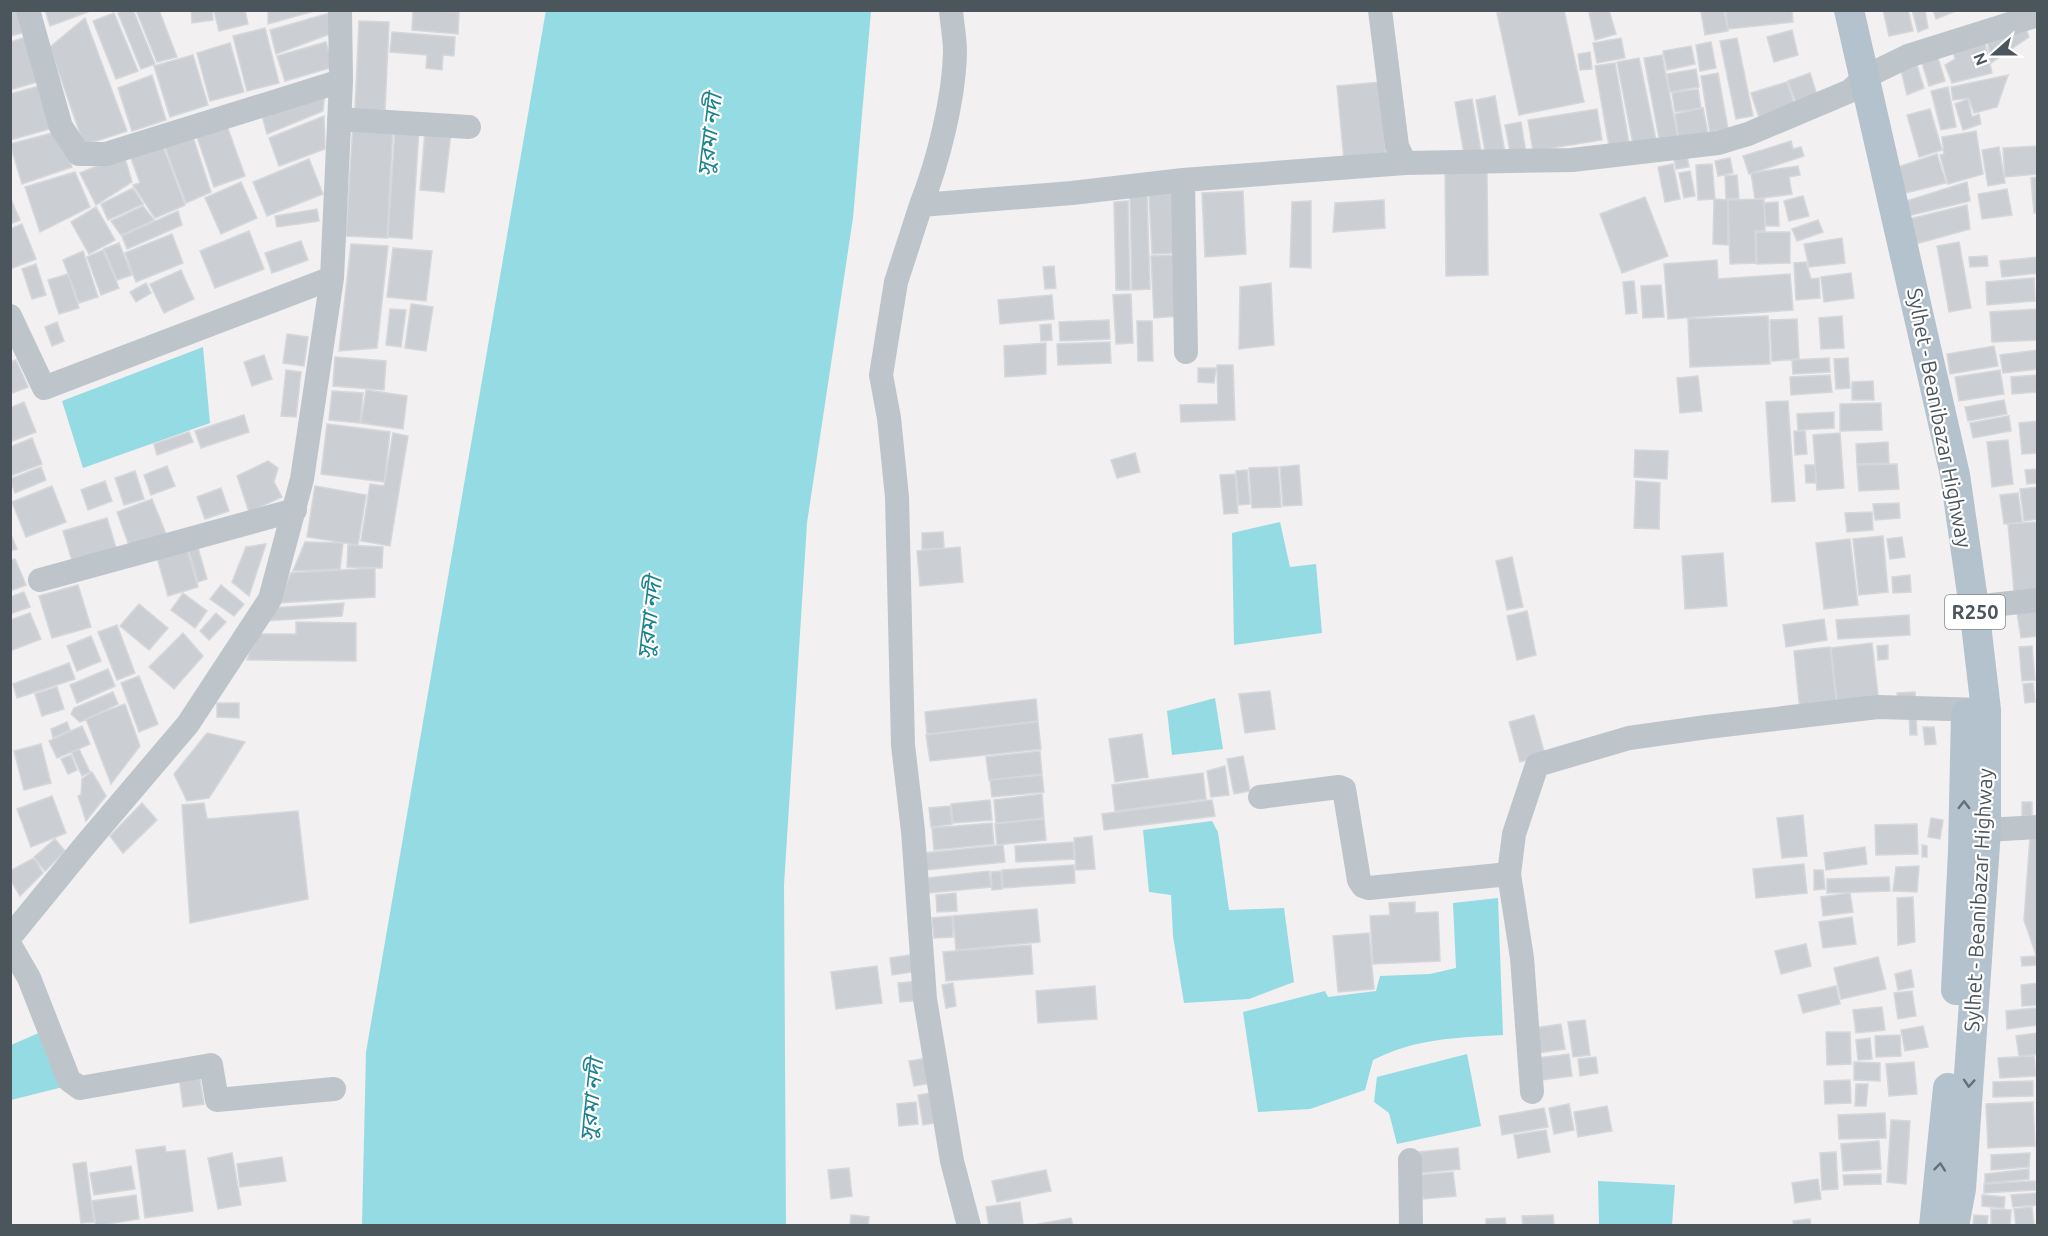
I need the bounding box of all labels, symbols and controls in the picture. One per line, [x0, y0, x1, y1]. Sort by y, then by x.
north arrow [1964, 24, 2024, 84]
text: N [1969, 51, 1991, 68]
water label: সুরমা নদী [691, 88, 728, 178]
street label: Sylhet - Beanibazar Highway [1903, 286, 1977, 550]
water label: সুরমা নদী [631, 571, 668, 661]
road number: R250 [1945, 595, 2005, 629]
street label: Sylhet - Beanibazar Highway [1959, 768, 1997, 1032]
one-way arrow [1958, 801, 1970, 810]
water label: সুরমা নদী [574, 1053, 610, 1143]
one-way arrow [1963, 1079, 1976, 1088]
one-way arrow [1933, 1163, 1946, 1172]

